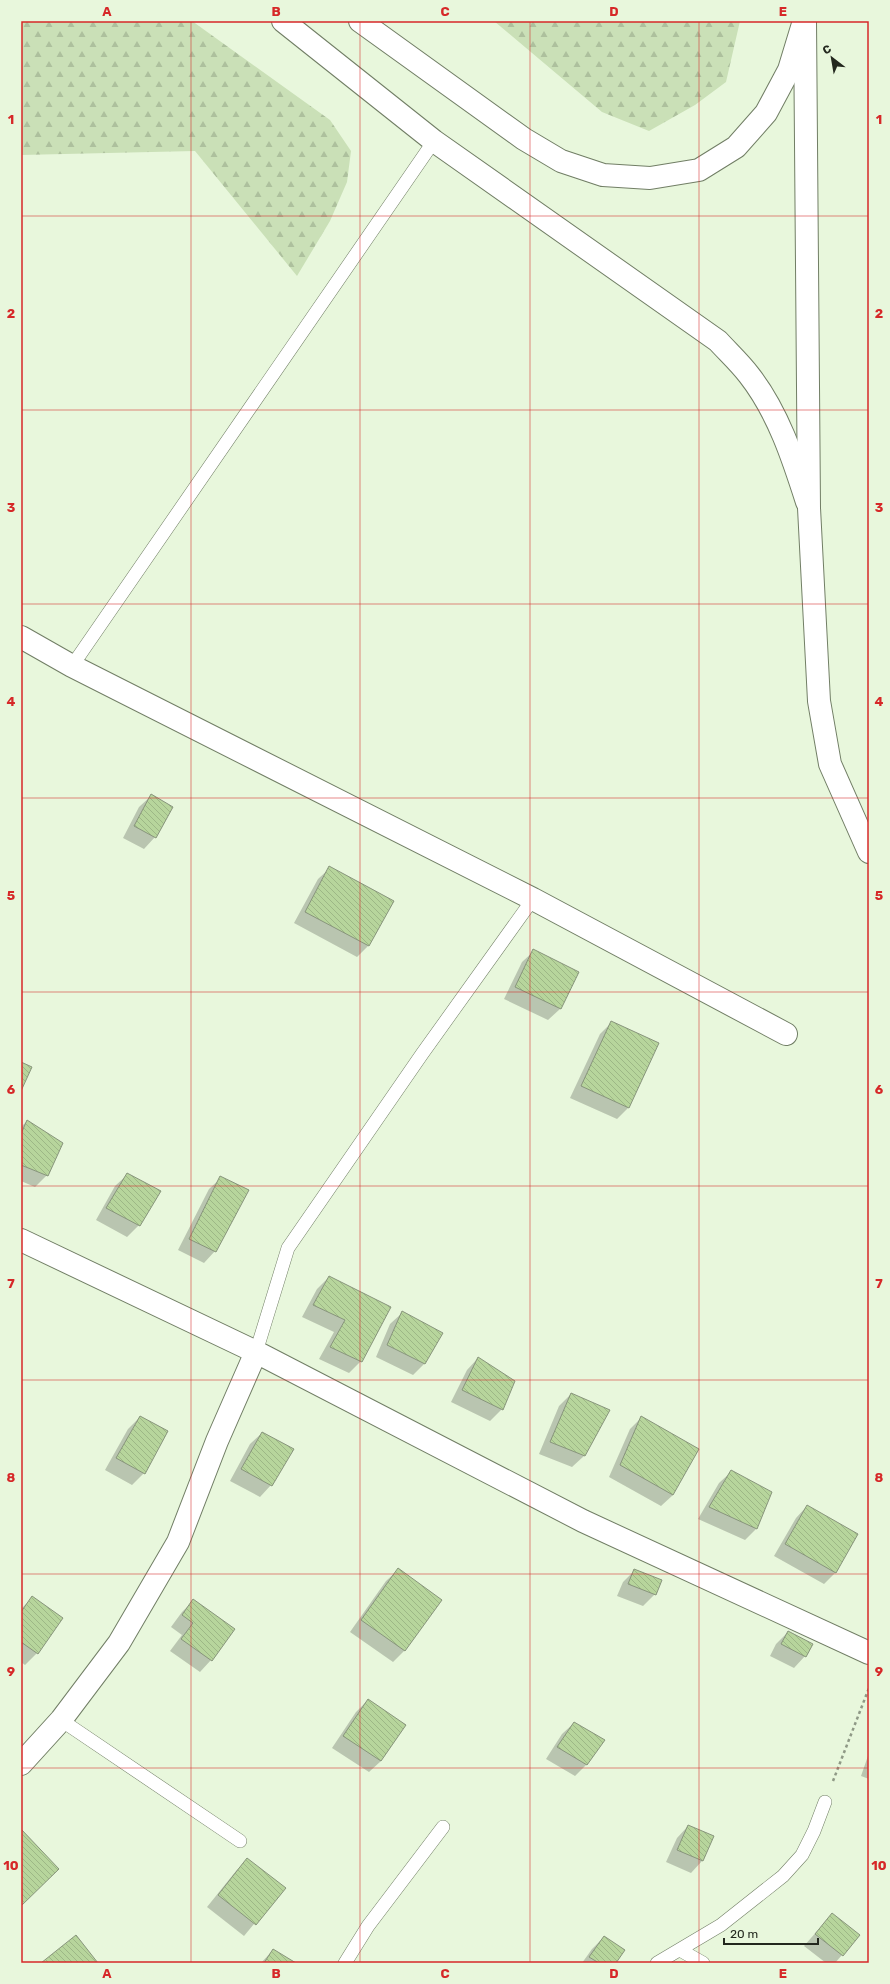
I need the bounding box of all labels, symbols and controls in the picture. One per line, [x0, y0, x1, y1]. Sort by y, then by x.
text: A [102, 4, 112, 19]
text: B [271, 4, 281, 19]
text: C [440, 4, 450, 19]
text: D [609, 4, 619, 19]
text: E [779, 4, 787, 19]
north arrow [812, 38, 852, 78]
text: С [820, 42, 834, 57]
text: 1 [8, 112, 14, 127]
text: 1 [876, 112, 882, 127]
text: 2 [7, 306, 15, 321]
text: 2 [875, 306, 883, 321]
text: 3 [7, 500, 16, 515]
text: 3 [875, 500, 884, 515]
text: 4 [7, 694, 16, 709]
text: 4 [875, 694, 884, 709]
text: 5 [7, 888, 15, 903]
text: 5 [875, 888, 883, 903]
text: 6 [7, 1082, 16, 1097]
text: 6 [875, 1082, 884, 1097]
text: 7 [7, 1276, 15, 1291]
text: 7 [875, 1276, 883, 1291]
text: 8 [7, 1470, 16, 1485]
text: 8 [875, 1470, 884, 1485]
text: 9 [7, 1664, 15, 1679]
text: 9 [875, 1664, 883, 1679]
text: 10 [3, 1858, 19, 1873]
text: 10 [871, 1858, 887, 1873]
scale bar [724, 1920, 818, 1946]
text: 20 m [730, 1927, 758, 1941]
text: A [102, 1966, 112, 1981]
text: B [271, 1966, 281, 1981]
text: C [440, 1966, 450, 1981]
text: D [609, 1966, 619, 1981]
text: E [779, 1966, 787, 1981]

